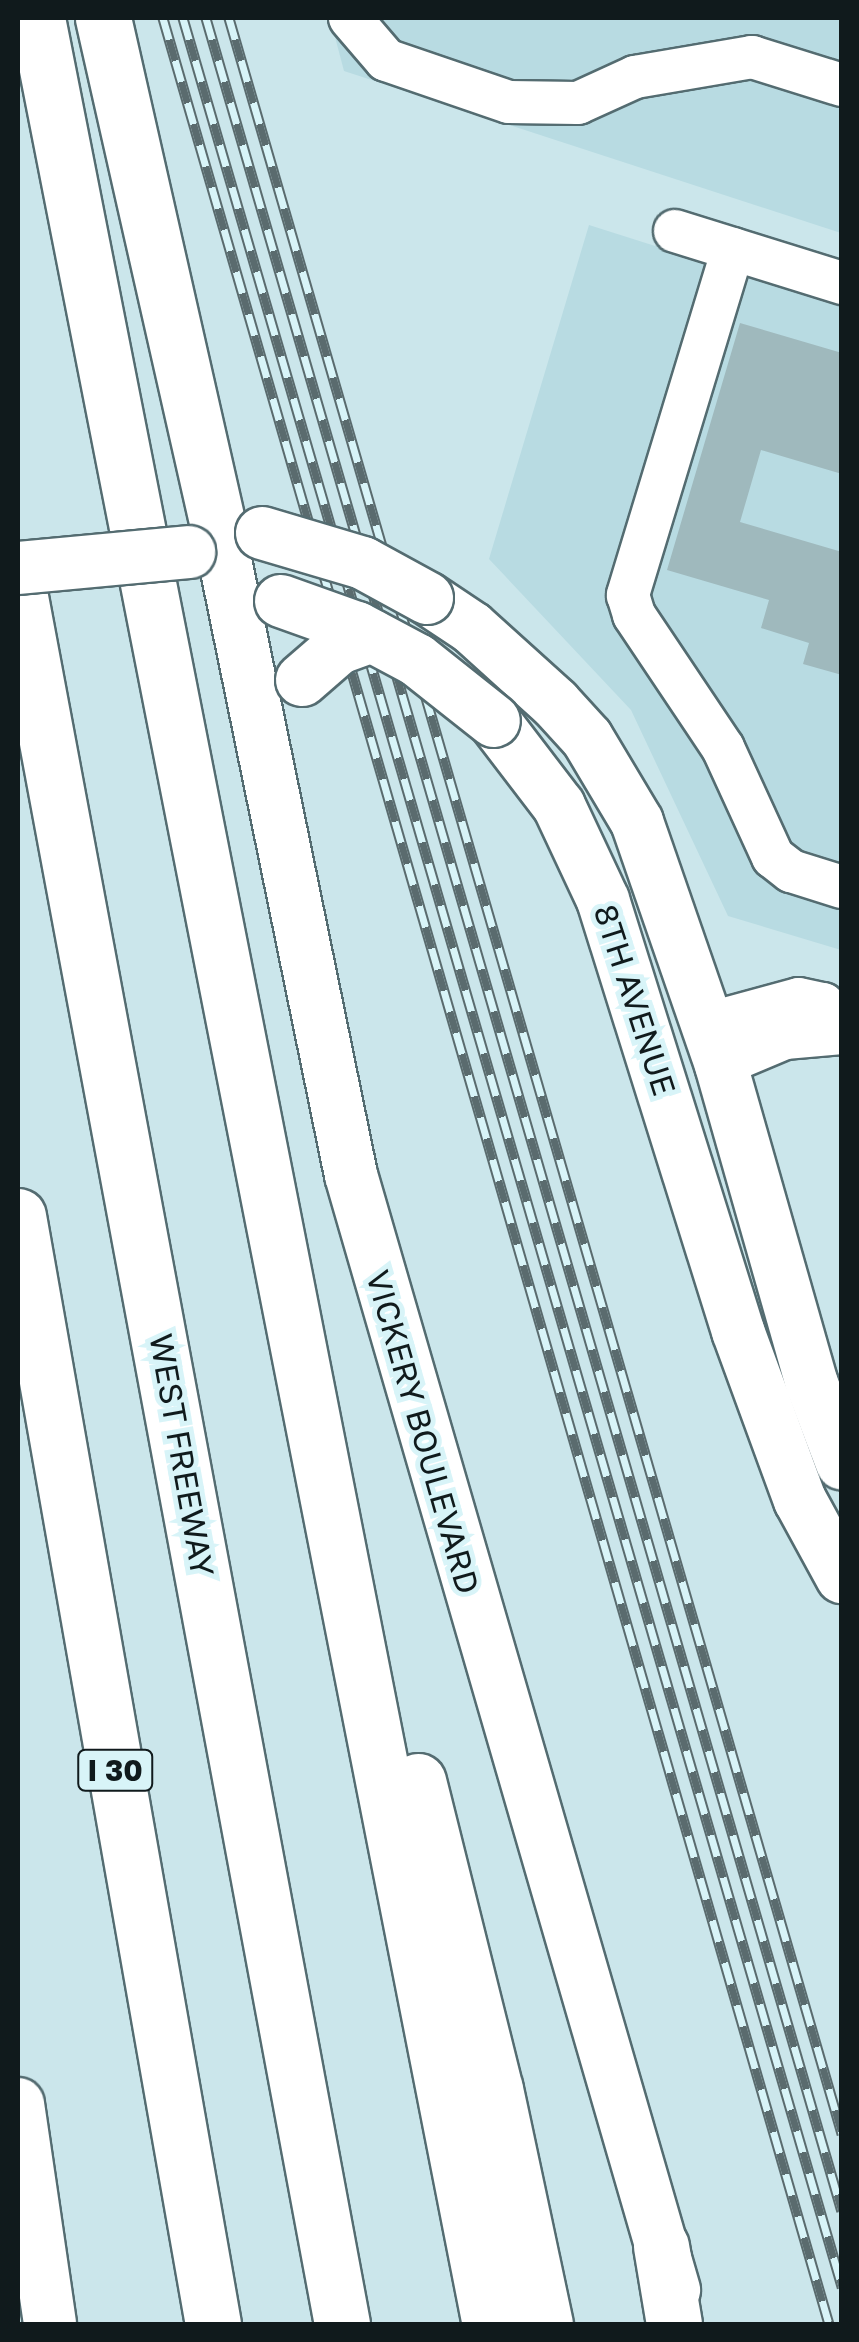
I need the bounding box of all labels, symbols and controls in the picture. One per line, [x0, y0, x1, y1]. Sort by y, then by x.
street label: 8TH AVENUE [586, 900, 684, 1100]
street label: VICKERY BOULEVARD [358, 1266, 488, 1598]
street label: WEST FREEWAY [142, 1331, 222, 1579]
road number: I 30 [75, 1745, 155, 1795]

